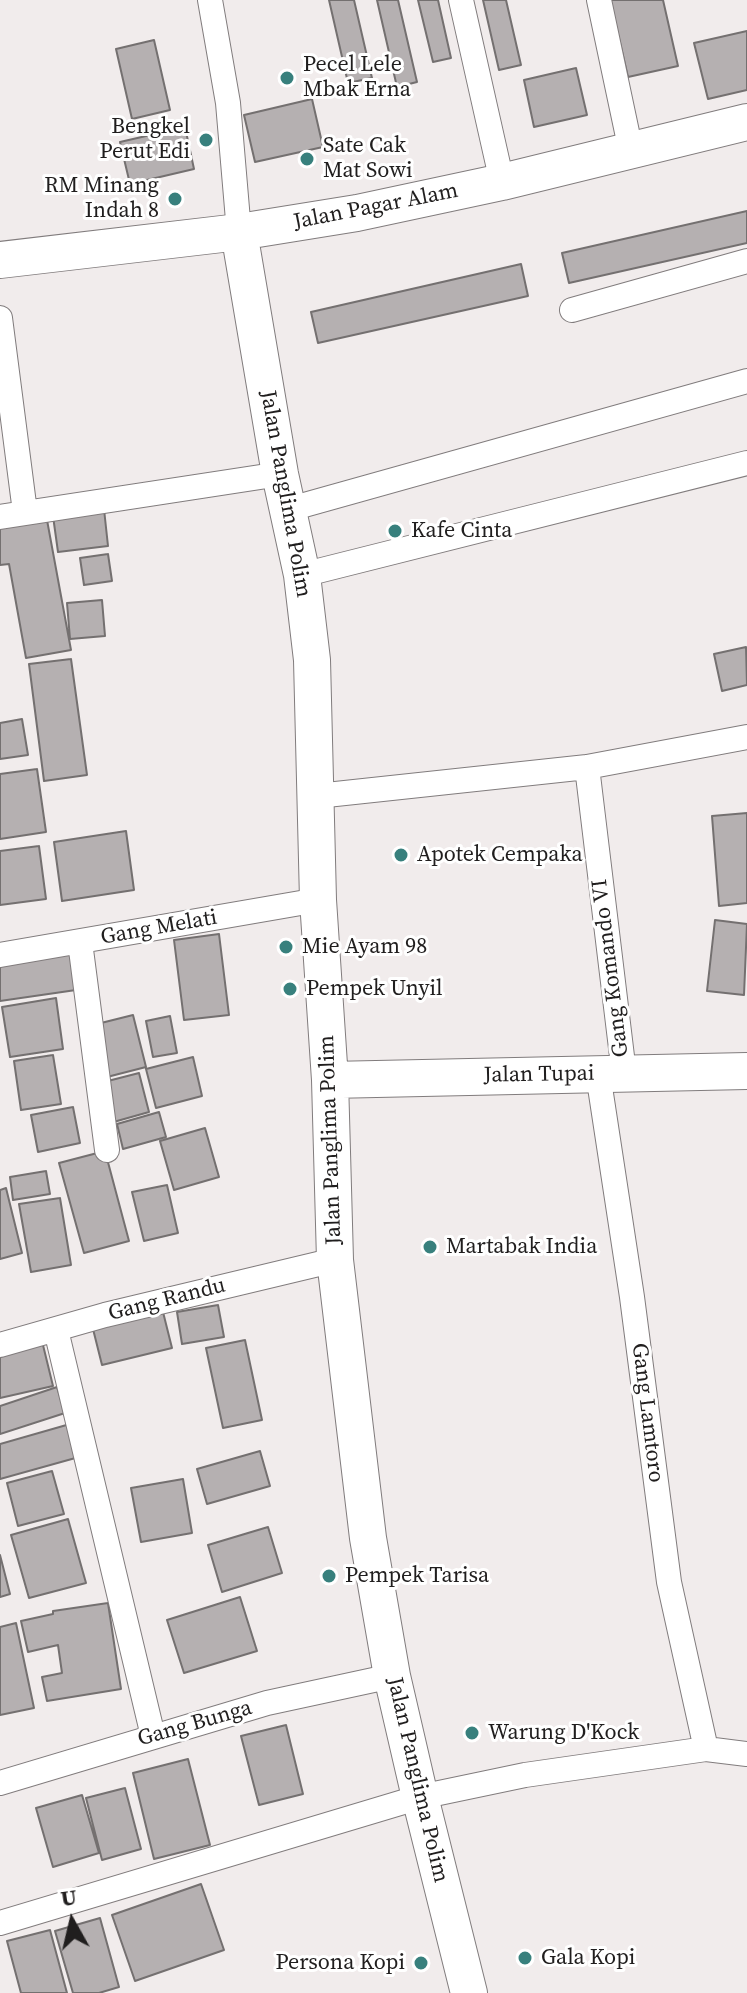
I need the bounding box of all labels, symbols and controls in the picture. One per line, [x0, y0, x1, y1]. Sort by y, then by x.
place label: Pecel Lele Mbak Erna [303, 52, 411, 104]
marker: Pecel Lele Mbak Erna [278, 69, 296, 87]
place label: Bengkel Perut Edi [100, 114, 190, 166]
marker: Bengkel Perut Edi [197, 131, 215, 149]
place label: Sate Cak Mat Sowi [323, 133, 413, 184]
marker: Sate Cak Mat Sowi [298, 150, 316, 168]
place label: RM Minang Indah 8 [44, 173, 159, 224]
street label: Jalan Pagar Alam [292, 178, 460, 236]
marker: RM Minang Indah 8 [166, 190, 184, 208]
street label: Jalan Panglima Polim [254, 388, 316, 600]
place label: Kafe Cinta [411, 518, 512, 544]
marker: Kafe Cinta [386, 522, 404, 540]
place label: Apotek Cempaka [417, 842, 583, 868]
marker: Apotek Cempaka [392, 846, 410, 864]
street label: Gang Komando VI [587, 877, 635, 1059]
street label: Gang Melati [99, 905, 219, 951]
place label: Mie Ayam 98 [302, 934, 427, 960]
marker: Mie Ayam 98 [277, 938, 295, 956]
place label: Pempek Unyil [306, 976, 443, 1002]
marker: Pempek Unyil [281, 980, 299, 998]
street label: Jalan Panglima Polim [314, 1035, 348, 1245]
street label: Jalan Tupai [483, 1061, 595, 1089]
place label: Martabak India [446, 1234, 597, 1260]
marker: Martabak India [421, 1238, 439, 1256]
street label: Gang Randu [106, 1273, 228, 1327]
street label: Gang Lamtoro [625, 1342, 669, 1484]
place label: Pempek Tarisa [345, 1563, 489, 1589]
marker: Pempek Tarisa [320, 1567, 338, 1585]
street label: Jalan Panglima Polim [381, 1675, 453, 1885]
street label: Gang Bunga [135, 1695, 255, 1753]
place label: Warung D'Kock [488, 1720, 639, 1746]
marker: Warung D'Kock [463, 1724, 481, 1742]
north arrow [32, 1881, 112, 1961]
text: U [59, 1881, 79, 1913]
place label: Gala Kopi [541, 1945, 635, 1971]
marker: Gala Kopi [516, 1949, 534, 1967]
place label: Persona Kopi [275, 1950, 405, 1976]
marker: Persona Kopi [412, 1954, 430, 1972]

